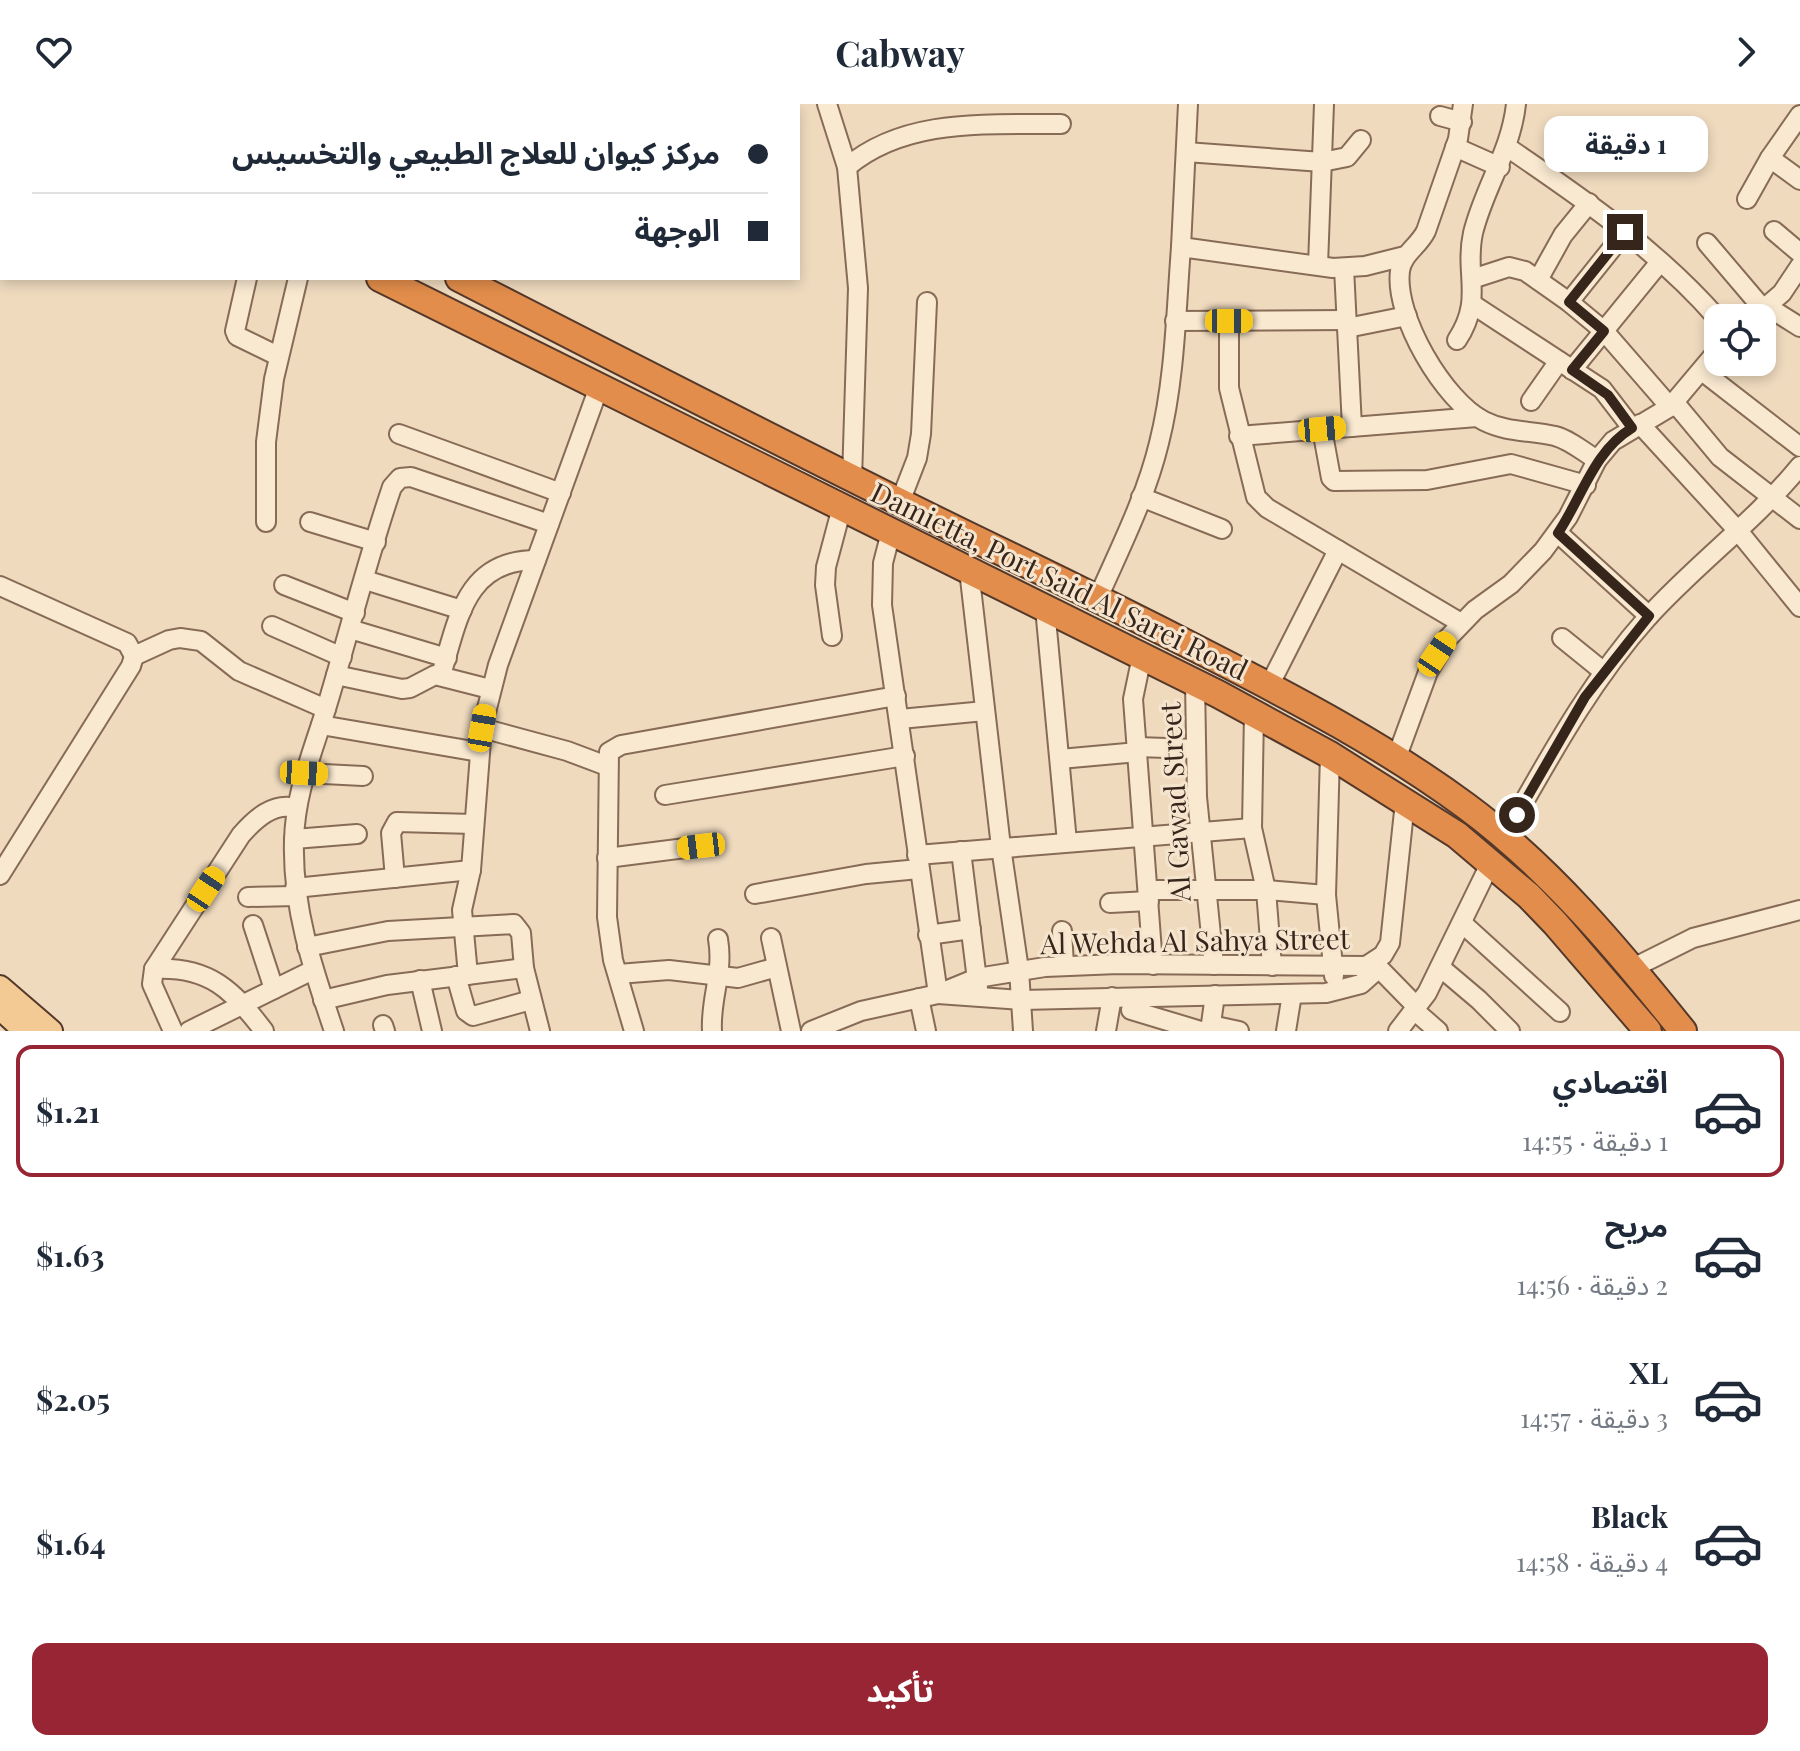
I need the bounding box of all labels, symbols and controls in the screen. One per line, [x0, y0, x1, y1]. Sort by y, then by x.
text: Cabway [835, 28, 965, 76]
icon: heart [32, 30, 76, 74]
icon: forward [1724, 30, 1768, 74]
callout: 1 دقيقة [1543, 116, 1707, 172]
text: 1 دقيقة [1585, 126, 1667, 161]
text: مركز كيوان للعلاج الطبيعي والتخسيس [232, 132, 720, 172]
text: الوجهة [635, 209, 720, 249]
route end [1607, 214, 1643, 250]
map controls [1704, 304, 1776, 376]
button: locate [1704, 304, 1776, 376]
car [1205, 309, 1253, 333]
car [1297, 415, 1347, 443]
street label: Damietta, Port Said Al Sarei Road [866, 472, 1254, 688]
car [1414, 627, 1460, 681]
street label: Al Gawad Street [1150, 700, 1198, 904]
car [466, 702, 498, 754]
car [279, 760, 329, 786]
route start [1499, 797, 1535, 833]
car [676, 831, 726, 861]
car [183, 862, 229, 916]
street label: Al Wehda Al Sahya Street [1039, 919, 1351, 961]
text: اقتصادي [1553, 1061, 1668, 1101]
icon: car [1692, 1075, 1764, 1147]
text: $1.21 [36, 1091, 100, 1131]
text: 1 دقيقة · 14:55 [1522, 1123, 1668, 1158]
text: مريح [1605, 1205, 1668, 1245]
icon: car [1692, 1219, 1764, 1291]
text: $1.63 [36, 1235, 104, 1275]
text: 2 دقيقة · 14:56 [1516, 1267, 1668, 1302]
text: XL [1629, 1352, 1668, 1392]
icon: car [1692, 1363, 1764, 1435]
text: $2.05 [36, 1379, 110, 1419]
text: 3 دقيقة · 14:57 [1520, 1400, 1668, 1435]
text: Black [1591, 1496, 1668, 1536]
icon: car [1692, 1507, 1764, 1579]
text: $1.64 [36, 1523, 105, 1563]
text: 4 دقيقة · 14:58 [1516, 1544, 1668, 1579]
button: تأكيد [32, 1643, 1768, 1735]

